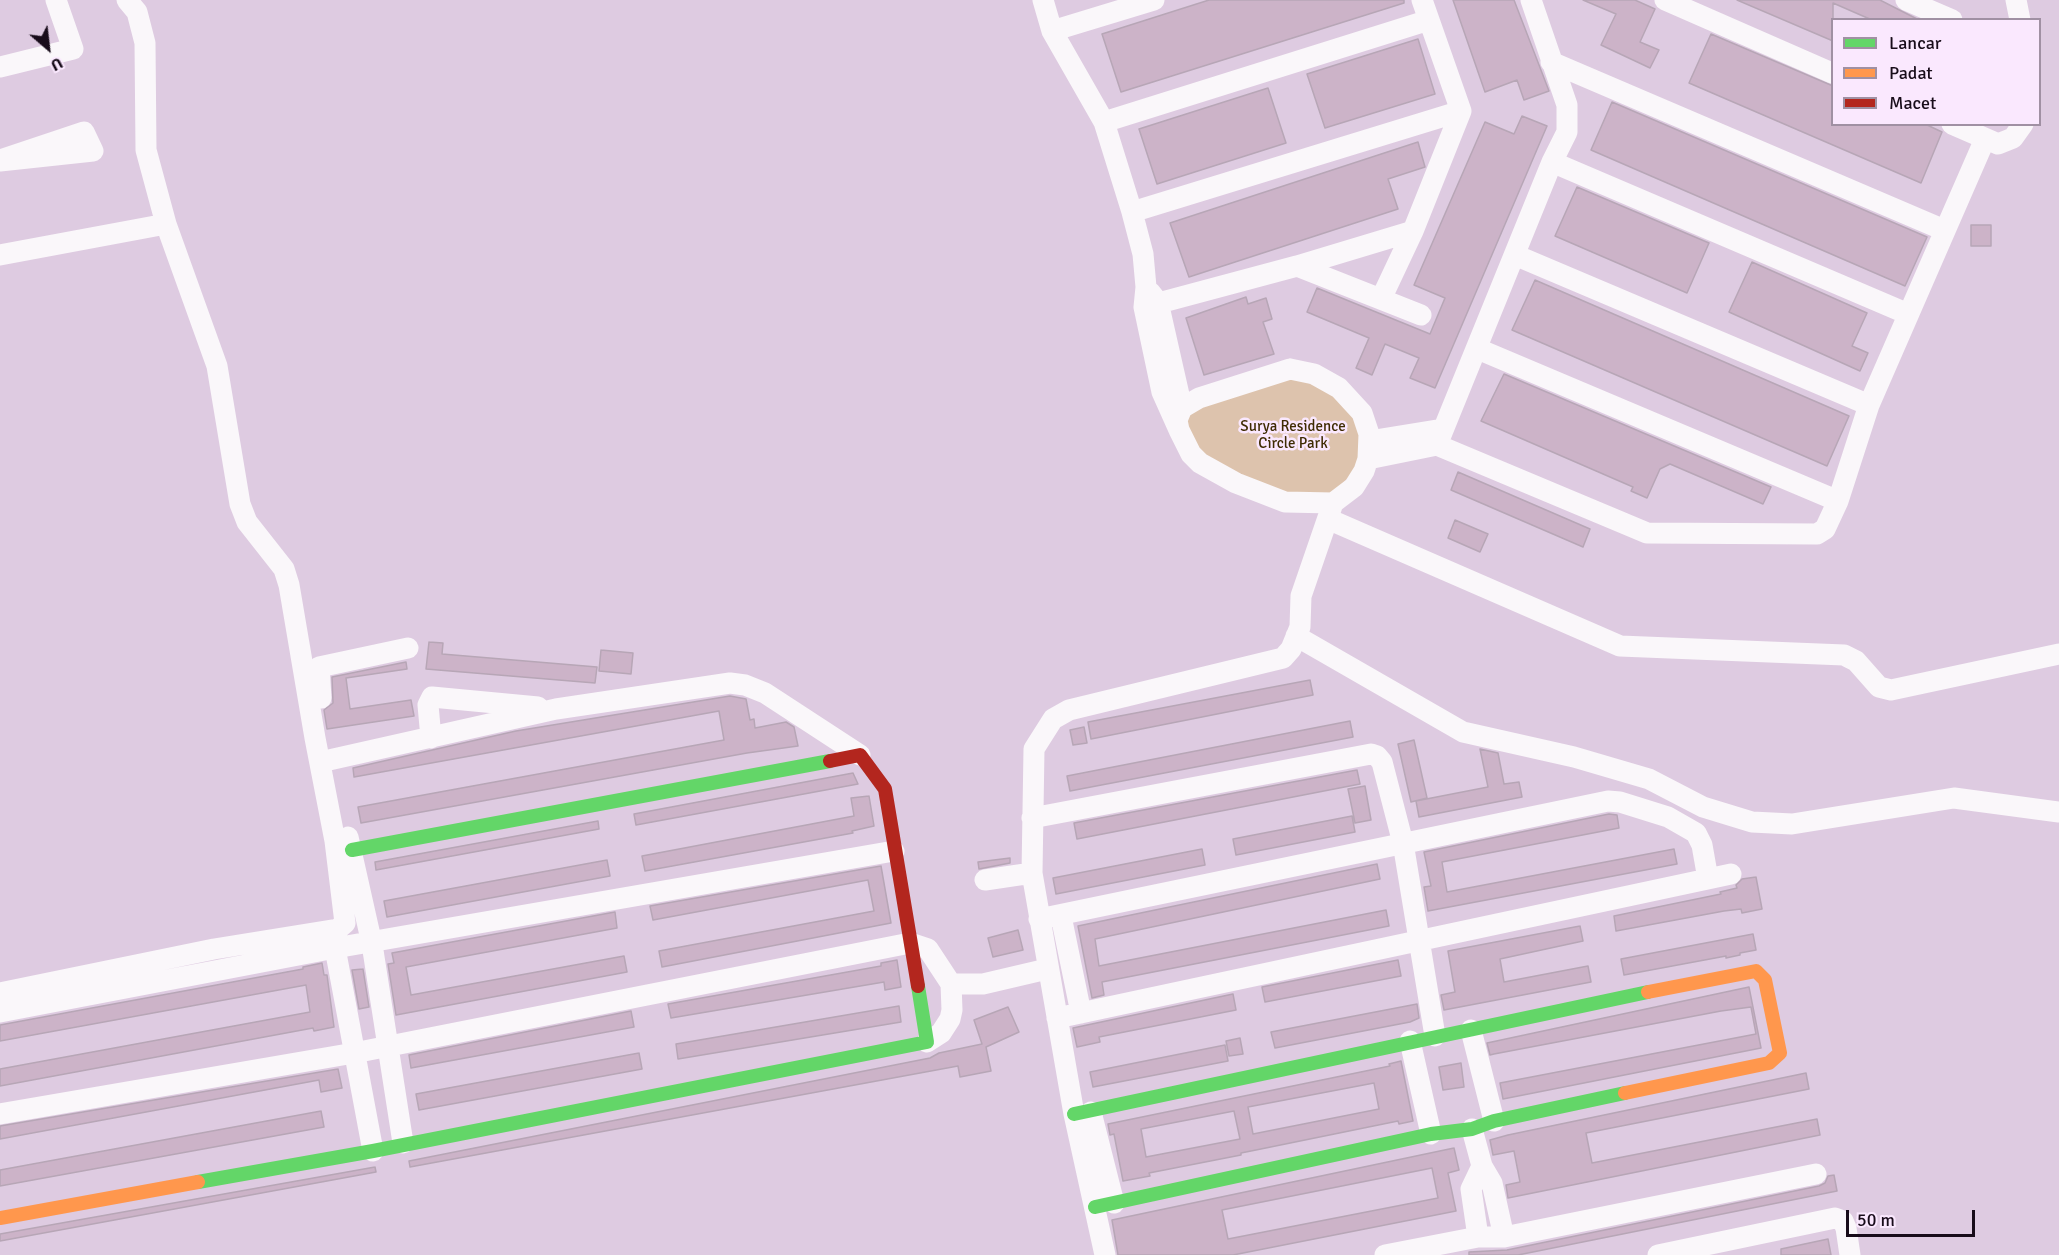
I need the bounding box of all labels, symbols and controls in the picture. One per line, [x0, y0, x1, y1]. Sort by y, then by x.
north arrow [18, 18, 78, 78]
legend [1831, 18, 2041, 126]
text: Lancar [1889, 32, 1941, 54]
text: U [47, 53, 66, 75]
text: Padat [1889, 62, 1933, 84]
text: Macet [1889, 92, 1936, 114]
park label: Surya Residence Circle Park [1240, 418, 1346, 453]
scale bar [1849, 1198, 1978, 1236]
text: 50 m [1857, 1209, 1895, 1231]

